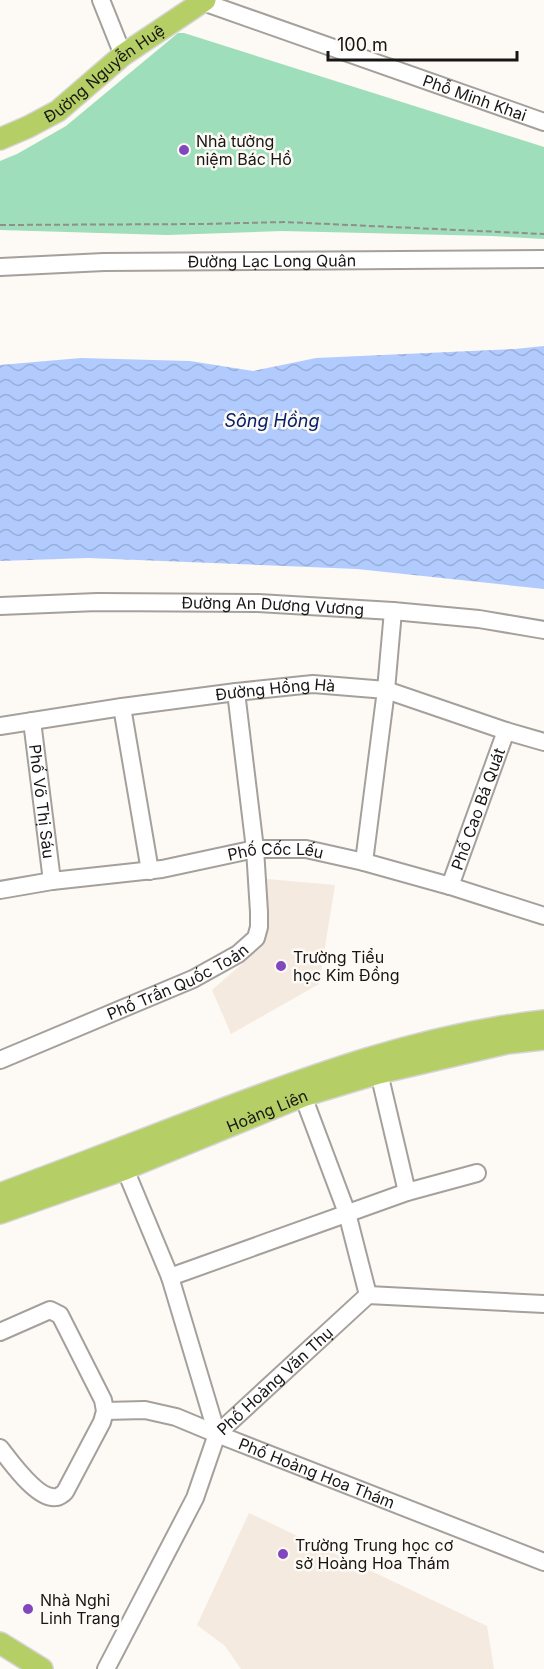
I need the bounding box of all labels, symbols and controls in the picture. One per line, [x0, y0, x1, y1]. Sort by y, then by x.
street label: Đường Nguyễn Huệ [40, 20, 168, 127]
scale bar [328, 24, 517, 62]
text: 100 m [337, 34, 388, 55]
street label: Phỗ Minh Khai [420, 70, 529, 125]
place label: Nhà tưởng niệm Bác Hồ [196, 131, 292, 169]
marker: Nhà tưởng niệm Bác Hồ [177, 143, 191, 157]
street label: Đường Lạc Long Quân [188, 250, 356, 271]
water label: Sông Hồng [225, 410, 319, 431]
street label: Đường An Dương Vương [182, 593, 365, 619]
street label: Đường Hồng Hà [214, 674, 336, 705]
street label: Phố Võ Thị Sáu [25, 743, 59, 860]
street label: Phố Cao Bá Quát [447, 745, 509, 873]
street label: Phố Cốc Lếu [226, 839, 325, 865]
street label: Phố Trần Quốc Toản [104, 940, 252, 1024]
place label: Trường Tiểu học Kim Đồng [293, 947, 400, 985]
marker: Trường Tiểu học Kim Đồng [274, 959, 288, 973]
street label: Hoàng Liên [223, 1085, 311, 1136]
street label: Phố Hoàng Văn Thụ [213, 1322, 337, 1439]
street label: Phố Hoàng Hoa Thám [236, 1433, 398, 1513]
place label: Trường Trung học cơ sở Hoàng Hoa Thám [295, 1535, 454, 1573]
marker: Trường Trung học cơ sở Hoàng Hoa Thám [276, 1547, 290, 1561]
place label: Nhà Nghỉ Linh Trang [40, 1590, 120, 1628]
marker: Nhà Nghỉ Linh Trang [21, 1602, 35, 1616]

